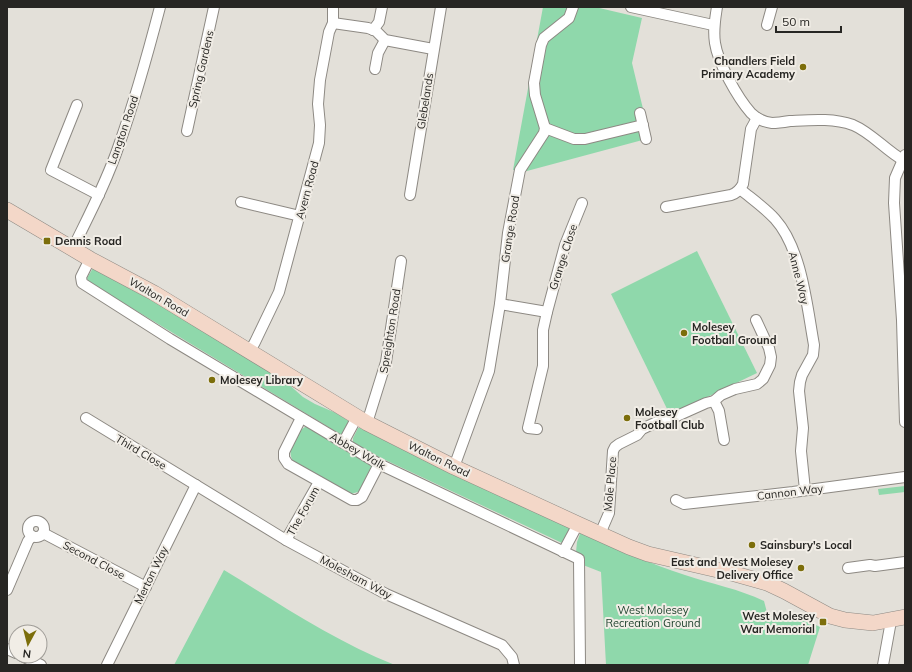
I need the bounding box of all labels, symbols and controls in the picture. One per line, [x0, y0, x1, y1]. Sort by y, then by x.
scale bar [776, 8, 841, 34]
text: 50 m [782, 14, 810, 29]
street label: Spring Gardens [185, 29, 217, 109]
place label: Chandlers Field Primary Academy [701, 54, 795, 81]
marker: Chandlers Field Primary Academy [798, 62, 808, 72]
street label: Glebelands [414, 72, 436, 130]
street label: Langton Road [105, 94, 141, 166]
street label: Avern Road [292, 159, 322, 221]
street label: Grange Road [498, 195, 522, 263]
street label: Grange Close [546, 222, 580, 292]
place label: Dennis Road [55, 234, 122, 248]
marker: Dennis Road [42, 236, 52, 246]
street label: Anne Way [786, 250, 812, 306]
street label: Walton Road [126, 274, 192, 320]
street label: Spreighton Road [376, 288, 404, 374]
place label: Molesey Football Ground [692, 320, 777, 347]
marker: Molesey Football Ground [679, 328, 689, 338]
place label: Molesey Library [220, 373, 303, 387]
marker: Molesey Library [207, 375, 217, 385]
place label: Molesey Football Club [635, 405, 705, 432]
marker: Molesey Football Club [622, 413, 632, 423]
street label: Abbey Walk [327, 429, 389, 473]
street label: Third Close [113, 431, 169, 473]
street label: Walton Road [406, 438, 472, 480]
street label: Mole Place [601, 456, 619, 512]
street label: Cannon Way [756, 481, 824, 503]
street label: The Forum [284, 484, 322, 538]
street label: Second Close [61, 538, 127, 582]
place label: Sainsbury's Local [760, 538, 852, 552]
marker: Sainsbury's Local [747, 540, 757, 550]
street label: Merton Way [131, 543, 171, 606]
street label: Molesham Way [318, 552, 394, 602]
place label: East and West Molesey Delivery Office [671, 555, 793, 582]
marker: East and West Molesey Delivery Office [796, 563, 806, 573]
park label: West Molesey Recreation Ground [605, 603, 701, 630]
place label: West Molesey War Memorial [740, 609, 815, 636]
marker: West Molesey War Memorial [818, 617, 828, 627]
north arrow [8, 624, 48, 664]
text: N [22, 646, 32, 661]

